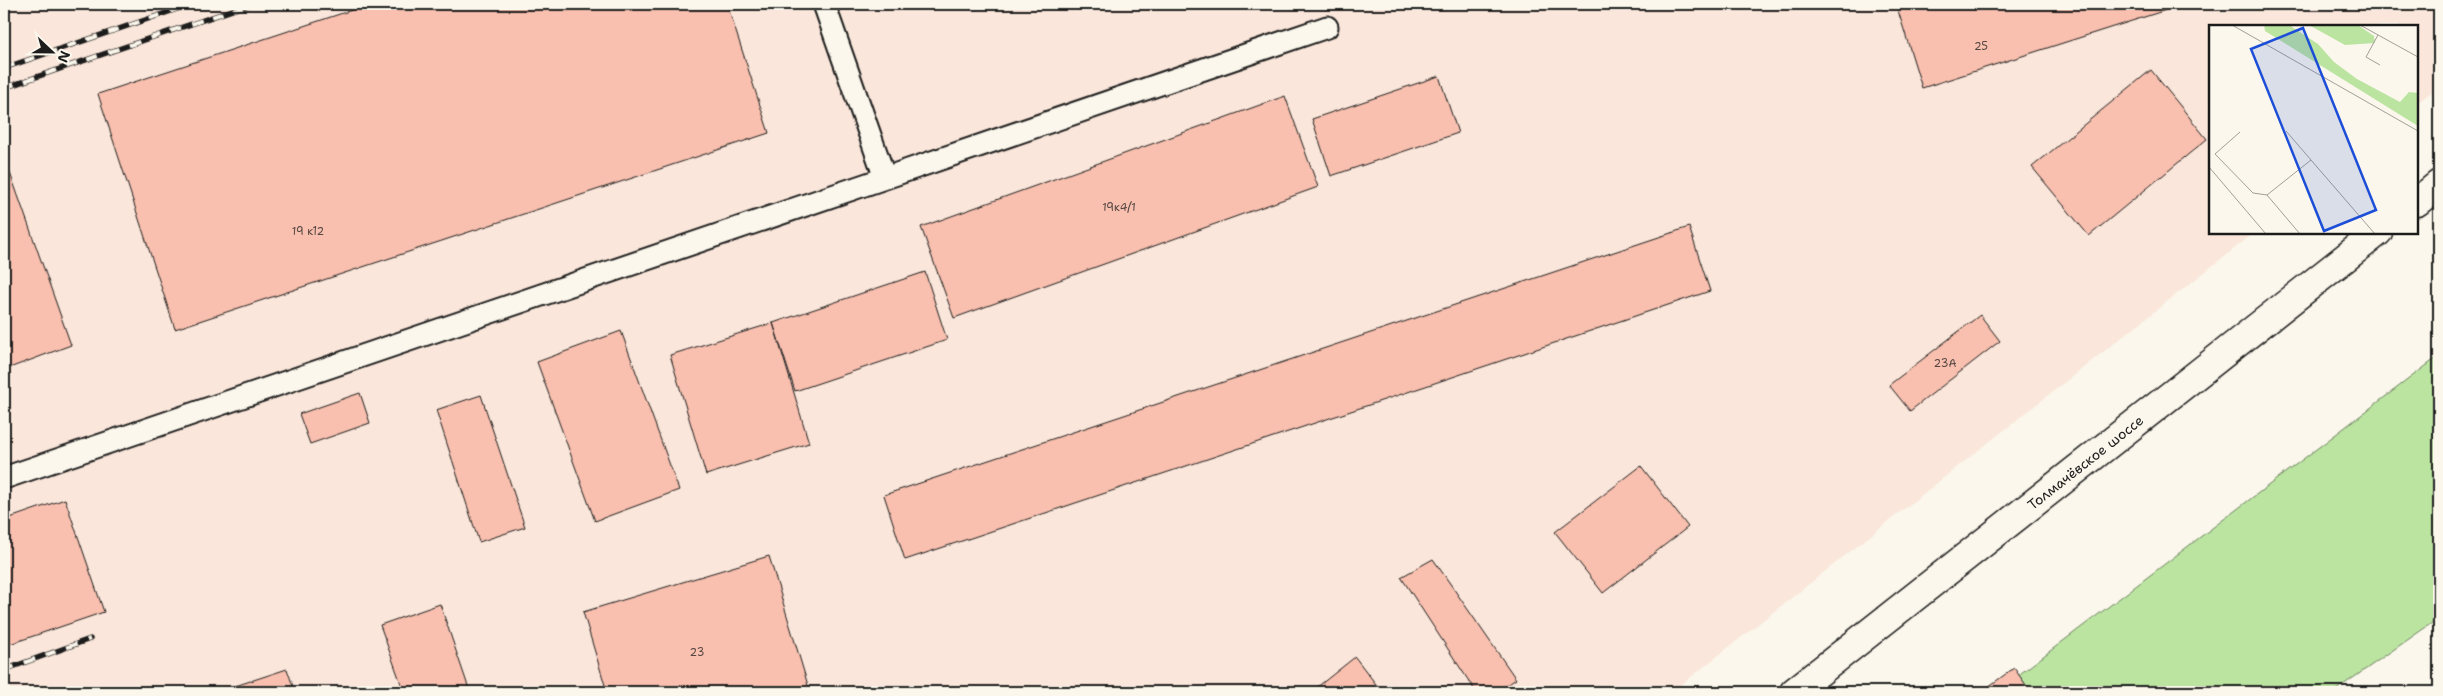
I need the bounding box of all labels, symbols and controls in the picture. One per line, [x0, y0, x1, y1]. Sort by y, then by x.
inset map [2209, 25, 2418, 234]
north arrow [28, 28, 78, 78]
house number: 25 [1974, 39, 1988, 54]
text: N [54, 48, 74, 65]
house number: 19к4/1 [1102, 200, 1136, 215]
house number: 19 к12 [292, 224, 324, 239]
house number: 23А [1934, 356, 1956, 371]
street label: Толмачёвское шоссе [2024, 411, 2147, 514]
house number: 23 [690, 645, 704, 660]

